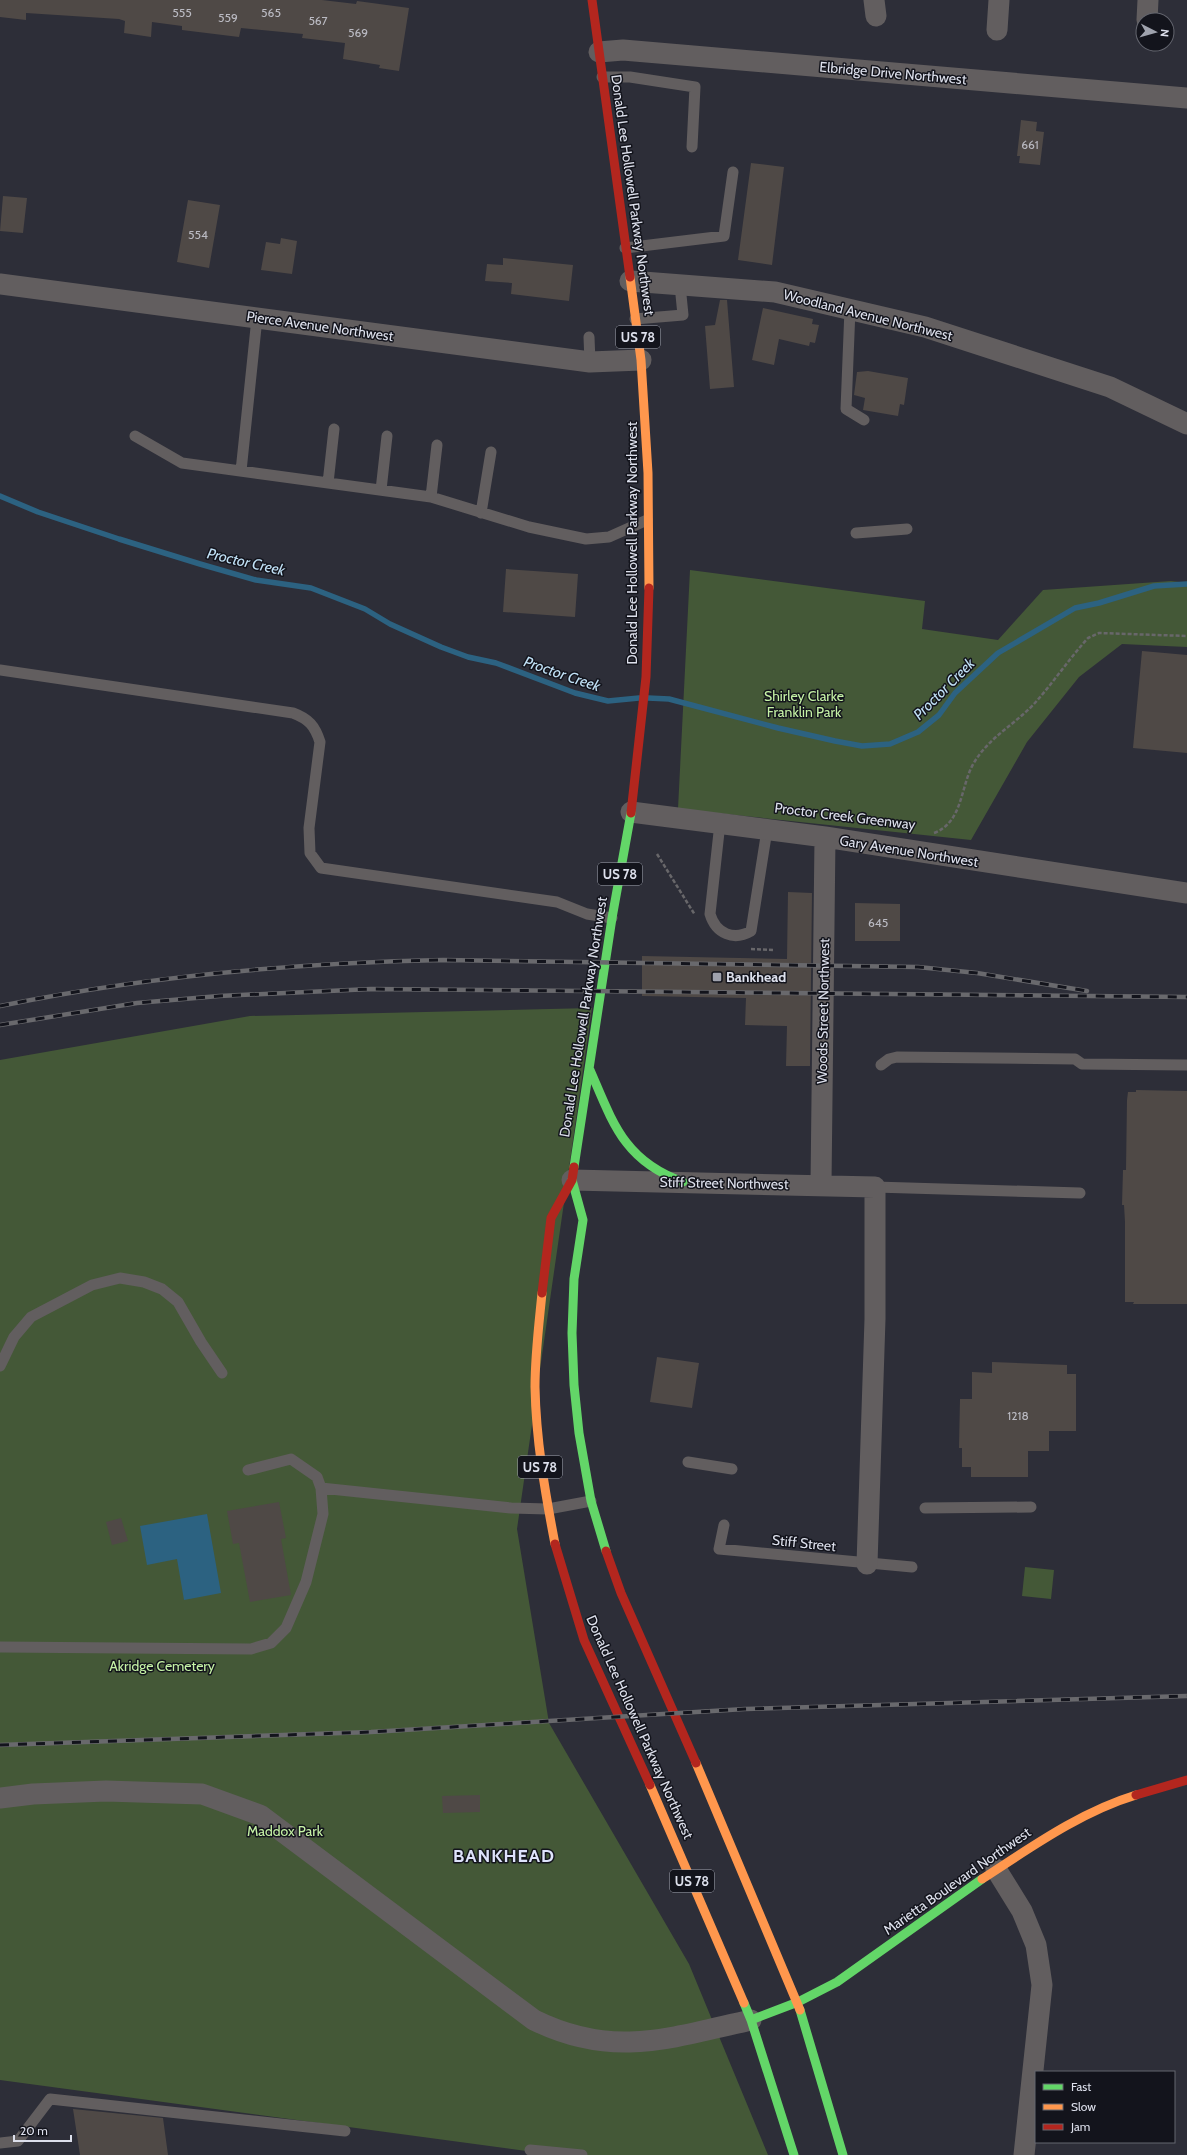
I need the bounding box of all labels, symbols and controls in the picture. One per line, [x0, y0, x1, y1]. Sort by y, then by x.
house number: 555 [172, 5, 192, 20]
house number: 565 [261, 5, 281, 20]
house number: 559 [218, 10, 238, 25]
north arrow [1135, 12, 1175, 52]
house number: 567 [308, 13, 328, 28]
house number: 569 [348, 25, 368, 40]
text: N [1158, 28, 1172, 38]
street label: Elbridge Drive Northwest [819, 58, 968, 88]
street label: Donald Lee Hollowell Parkway Northwest [607, 73, 659, 317]
house number: 661 [1021, 137, 1039, 152]
house number: 554 [188, 227, 208, 242]
street label: Woodland Avenue Northwest [781, 285, 955, 345]
street label: Pierce Avenue Northwest [245, 307, 395, 345]
road number: US 78 [616, 326, 660, 348]
street label: Donald Lee Hollowell Parkway Northwest [623, 421, 641, 665]
water label: Proctor Creek [205, 544, 287, 580]
water label: Proctor Creek [521, 653, 603, 696]
water label: Proctor Creek [910, 654, 979, 723]
park label: Shirley Clarke Franklin Park [764, 687, 844, 721]
street label: Proctor Creek Greenway [773, 798, 917, 834]
street label: Gary Avenue Northwest [838, 831, 980, 871]
road number: US 78 [598, 863, 642, 885]
street label: Donald Lee Hollowell Parkway Northwest [555, 895, 611, 1138]
house number: 645 [868, 915, 888, 930]
street label: Woods Street Northwest [813, 938, 833, 1084]
place label: Bankhead [726, 968, 786, 986]
marker: Bankhead [711, 971, 723, 983]
street label: Stiff Street Northwest [659, 1173, 789, 1193]
house number: 1218 [1007, 1408, 1029, 1423]
road number: US 78 [518, 1456, 562, 1478]
street label: Stiff Street [771, 1531, 837, 1555]
street label: Donald Lee Hollowell Parkway Northwest [582, 1612, 698, 1842]
park label: Akridge Cemetery [109, 1657, 215, 1675]
park label: Maddox Park [247, 1822, 324, 1840]
street label: Marietta Boulevard Northwest [880, 1823, 1034, 1939]
district label: BANKHEAD [453, 1845, 555, 1867]
road number: US 78 [670, 1870, 714, 1892]
legend [1035, 2071, 1175, 2143]
text: Fast [1071, 2079, 1091, 2094]
text: Slow [1071, 2099, 1096, 2114]
scale bar [14, 2117, 71, 2143]
text: Jam [1070, 2119, 1090, 2134]
text: 20 m [20, 2123, 48, 2138]

